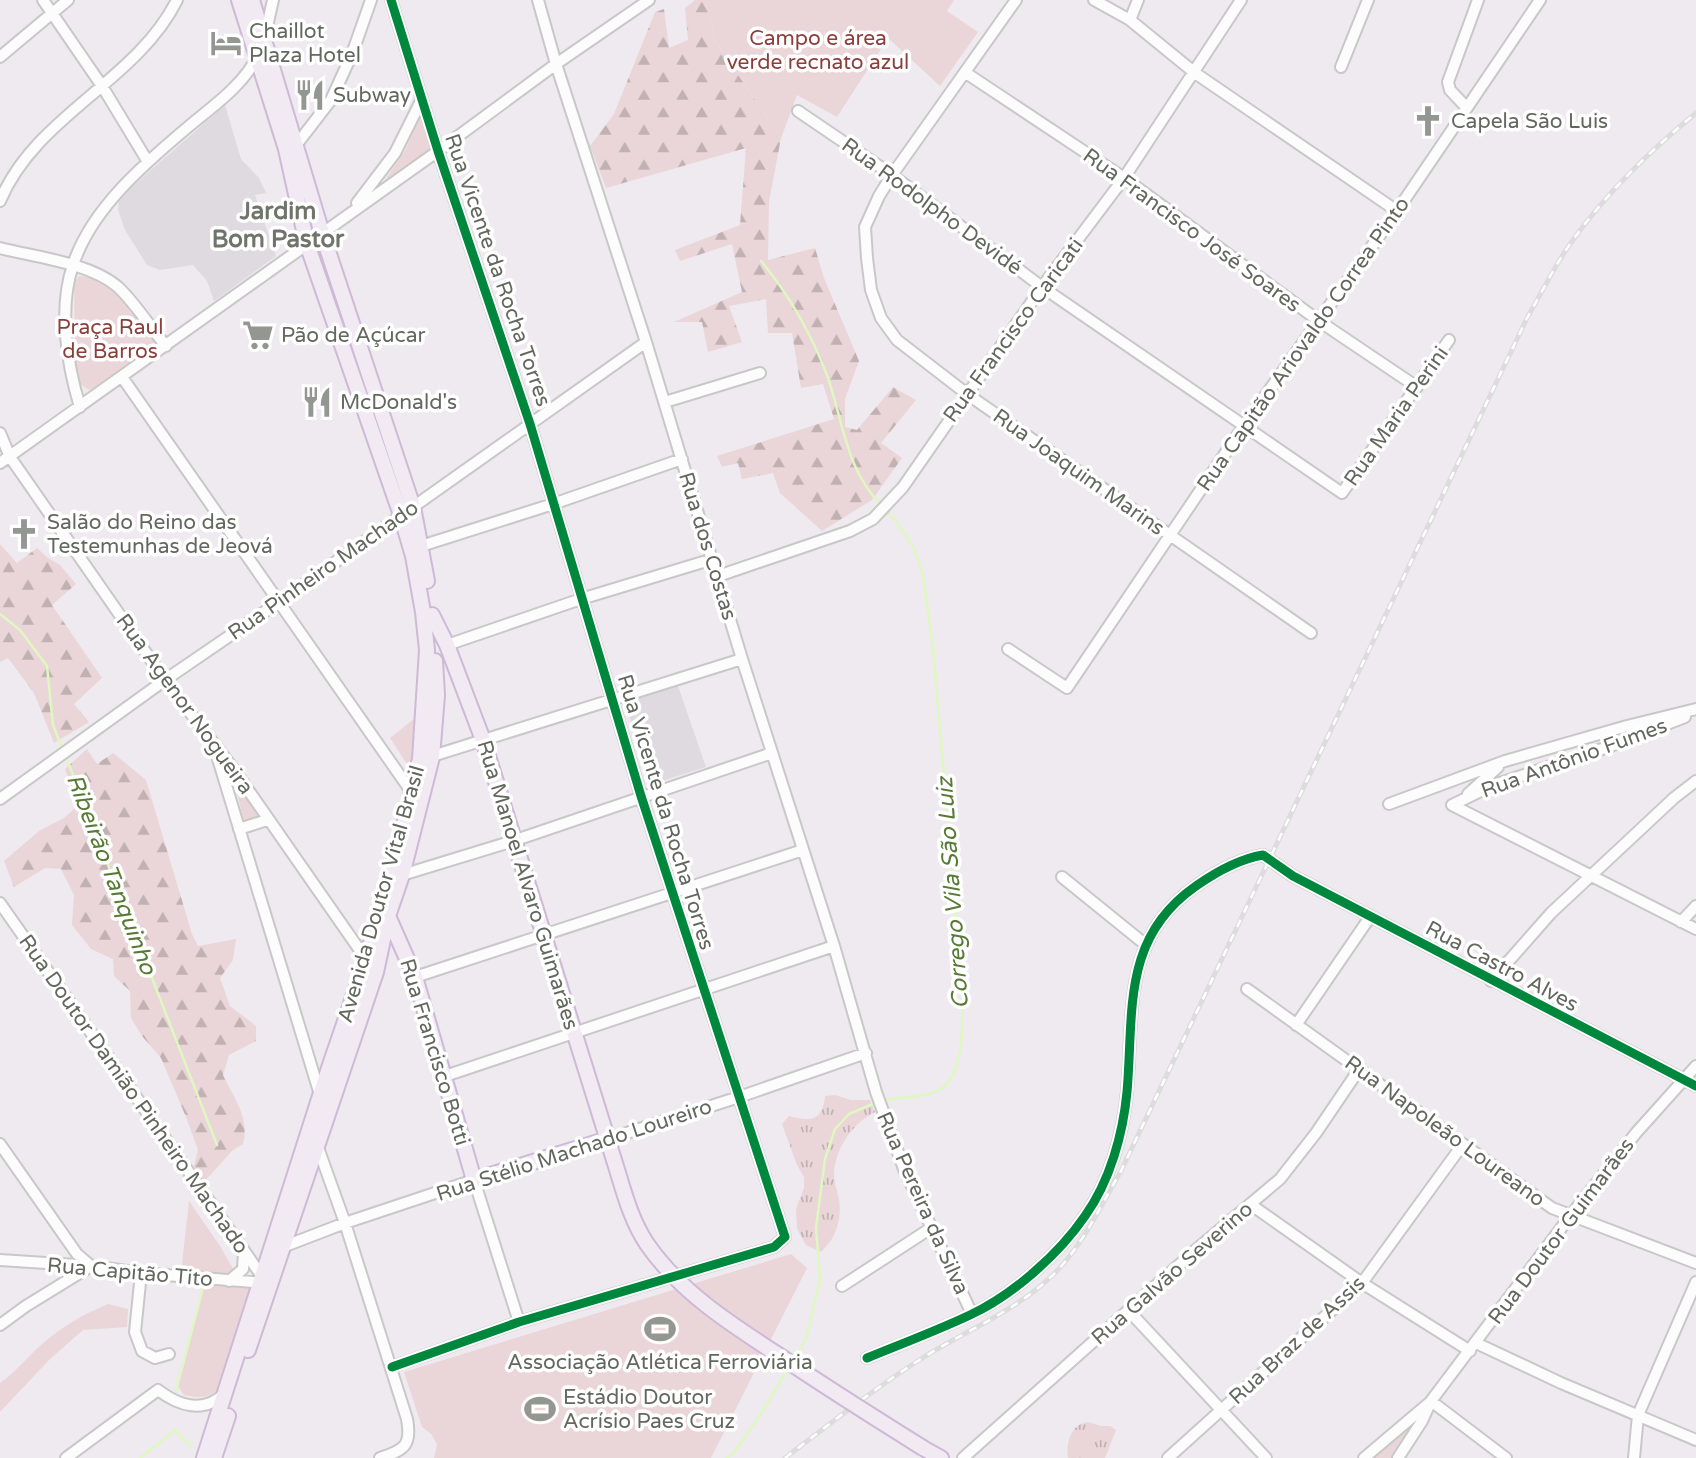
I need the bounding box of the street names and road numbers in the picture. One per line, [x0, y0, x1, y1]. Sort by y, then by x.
street label: Rua Vicente da Rocha Torres [439, 131, 556, 410]
street label: Rua Rodolpho Devidé [837, 133, 1027, 280]
street label: Rua Francisco José Soares [1078, 143, 1305, 318]
street label: Rua Capitão Ariovaldo Correa Pinto [1192, 192, 1415, 496]
street label: Rua Francisco Caricati [938, 233, 1089, 427]
street label: Rua Maria Perini [1339, 342, 1454, 491]
street label: Rua Joaquim Marins [988, 404, 1169, 541]
street label: Rua dos Costas [673, 469, 742, 623]
street label: Rua Pinheiro Machado [223, 495, 423, 646]
street label: Rua Agenor Nogueira [111, 609, 258, 799]
street label: Rua Vicente da Rocha Torres [612, 671, 719, 953]
street label: Rua Antônio Fumes [1478, 713, 1671, 804]
street label: Rua Manoel Alvaro Guimarães [471, 737, 584, 1033]
street label: Avenida Doutor Vital Brasil [333, 763, 430, 1026]
street label: Rua Castro Alves [1421, 916, 1582, 1017]
street label: Rua Doutor Damião Pinheiro Machado [13, 930, 254, 1259]
street label: Rua Francisco Botti [394, 956, 475, 1149]
street label: Rua Napoleão Loureano [1340, 1050, 1550, 1212]
street label: Rua Stélio Machado Loureiro [433, 1094, 715, 1207]
street label: Rua Pereira da Silva [871, 1108, 974, 1298]
street label: Rua Doutor Guimarães [1483, 1133, 1640, 1329]
street label: Rua Galvão Severino [1087, 1197, 1258, 1350]
street label: Rua Capitão Tito [46, 1253, 214, 1292]
street label: Rua Braz de Assis [1224, 1271, 1371, 1410]

